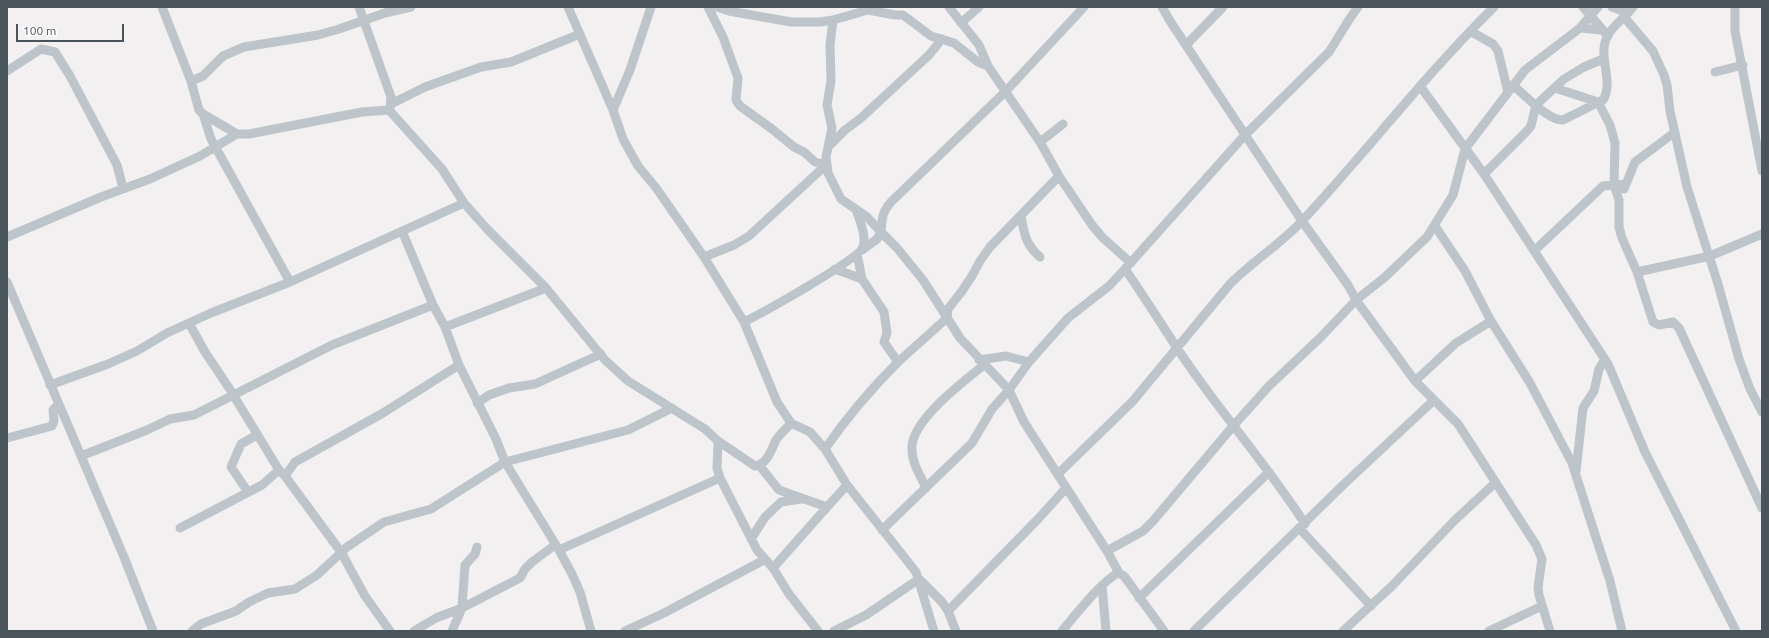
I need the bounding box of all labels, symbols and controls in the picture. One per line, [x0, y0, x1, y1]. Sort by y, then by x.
scale bar [18, 16, 126, 42]
text: 100 m [23, 24, 56, 37]

